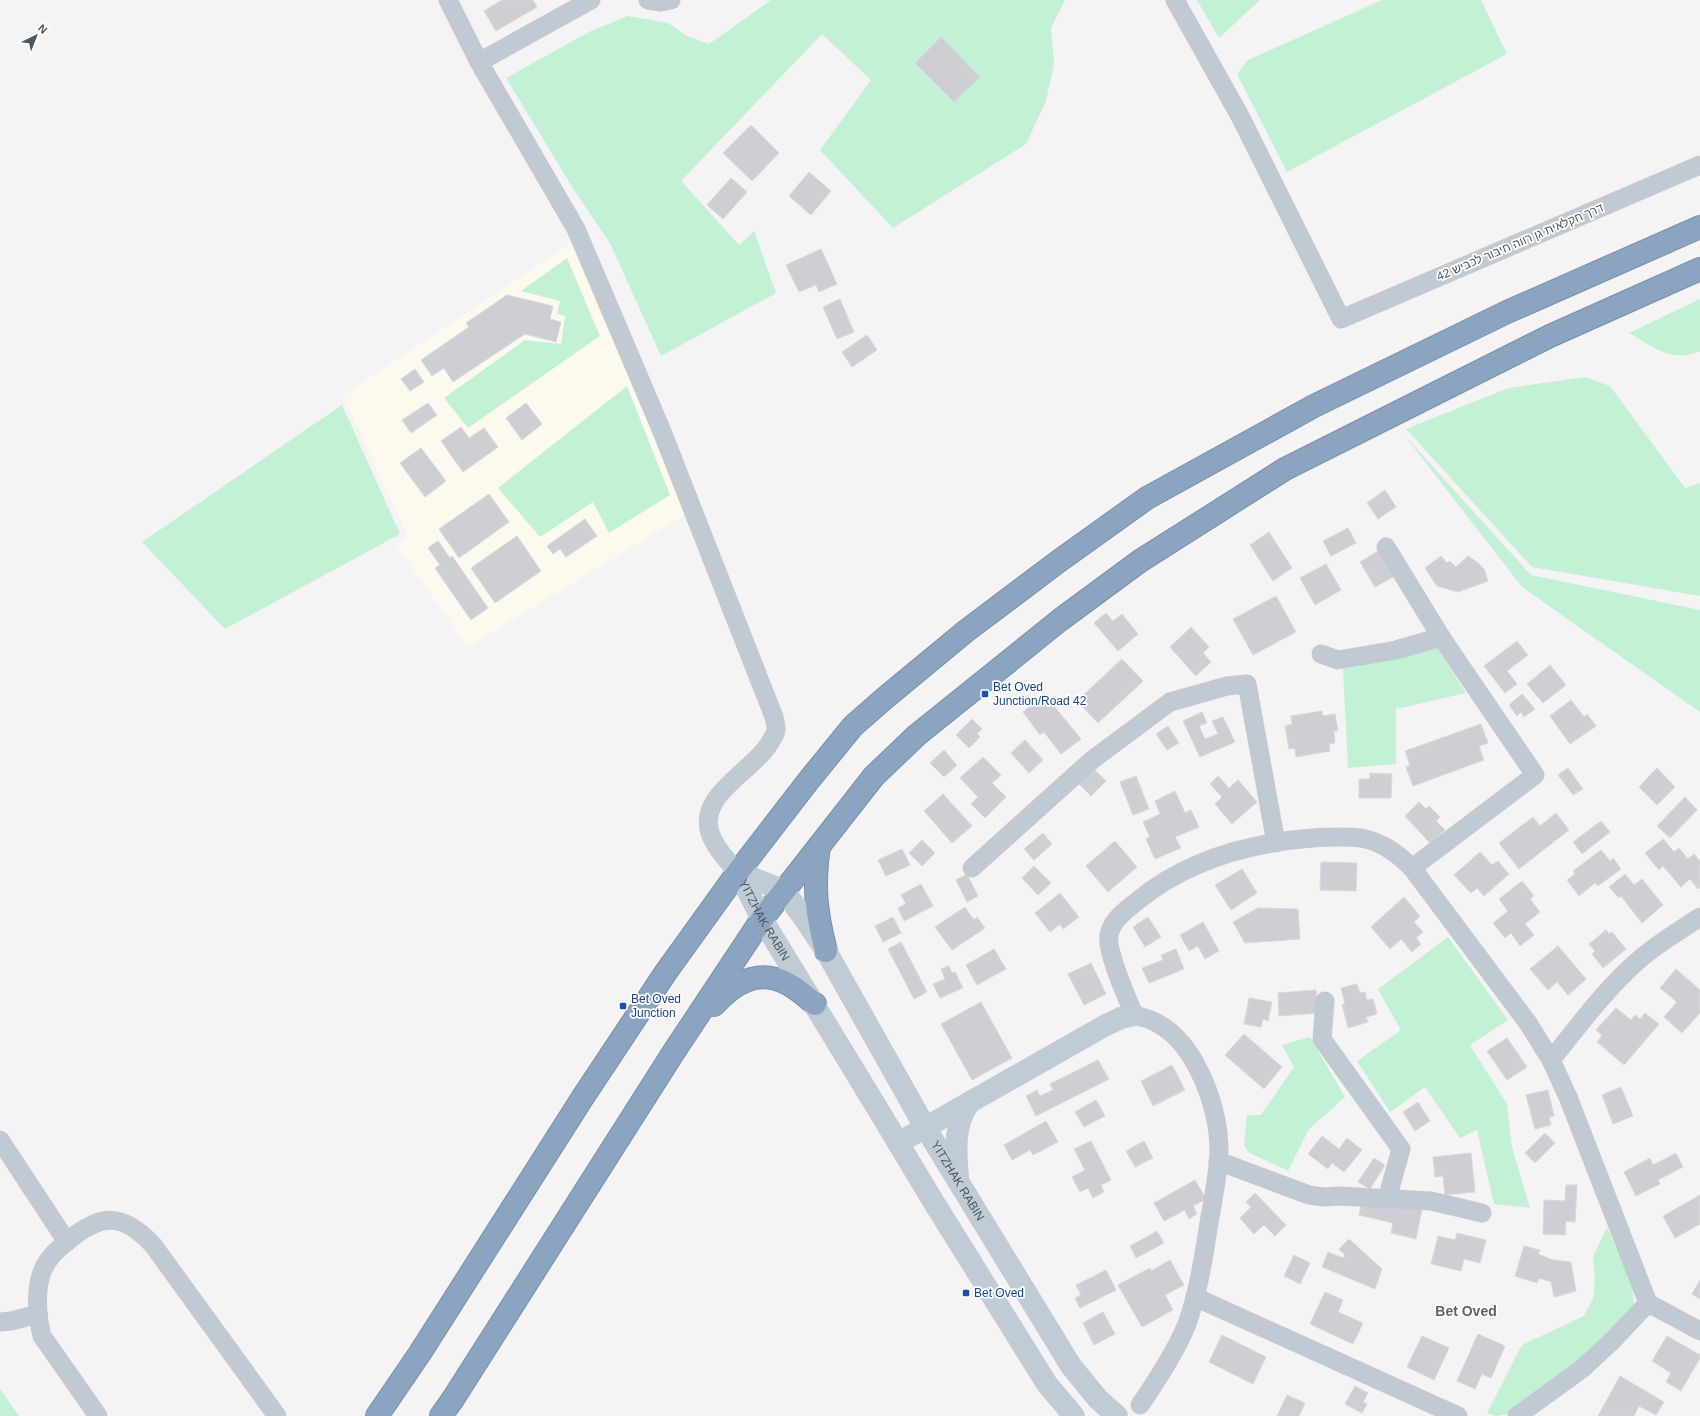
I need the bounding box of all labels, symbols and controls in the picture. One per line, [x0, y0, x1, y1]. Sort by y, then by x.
north arrow [16, 16, 56, 56]
text: N [36, 22, 50, 36]
street label: דרך חקלאית גן רווה חיבור לכביש 42 [1434, 200, 1606, 284]
place label: Bet Oved Junction/Road 42 [993, 680, 1087, 708]
marker: Bet Oved Junction/Road 42 [980, 689, 990, 699]
street label: YITZHAK RABIN [736, 877, 793, 963]
place label: Bet Oved Junction [631, 992, 681, 1020]
marker: Bet Oved Junction [618, 1001, 628, 1011]
street label: YITZHAK RABIN [928, 1138, 988, 1223]
place label: Bet Oved [974, 1286, 1024, 1300]
marker: Bet Oved [961, 1288, 971, 1298]
district label: Bet Oved [1435, 1303, 1497, 1319]

